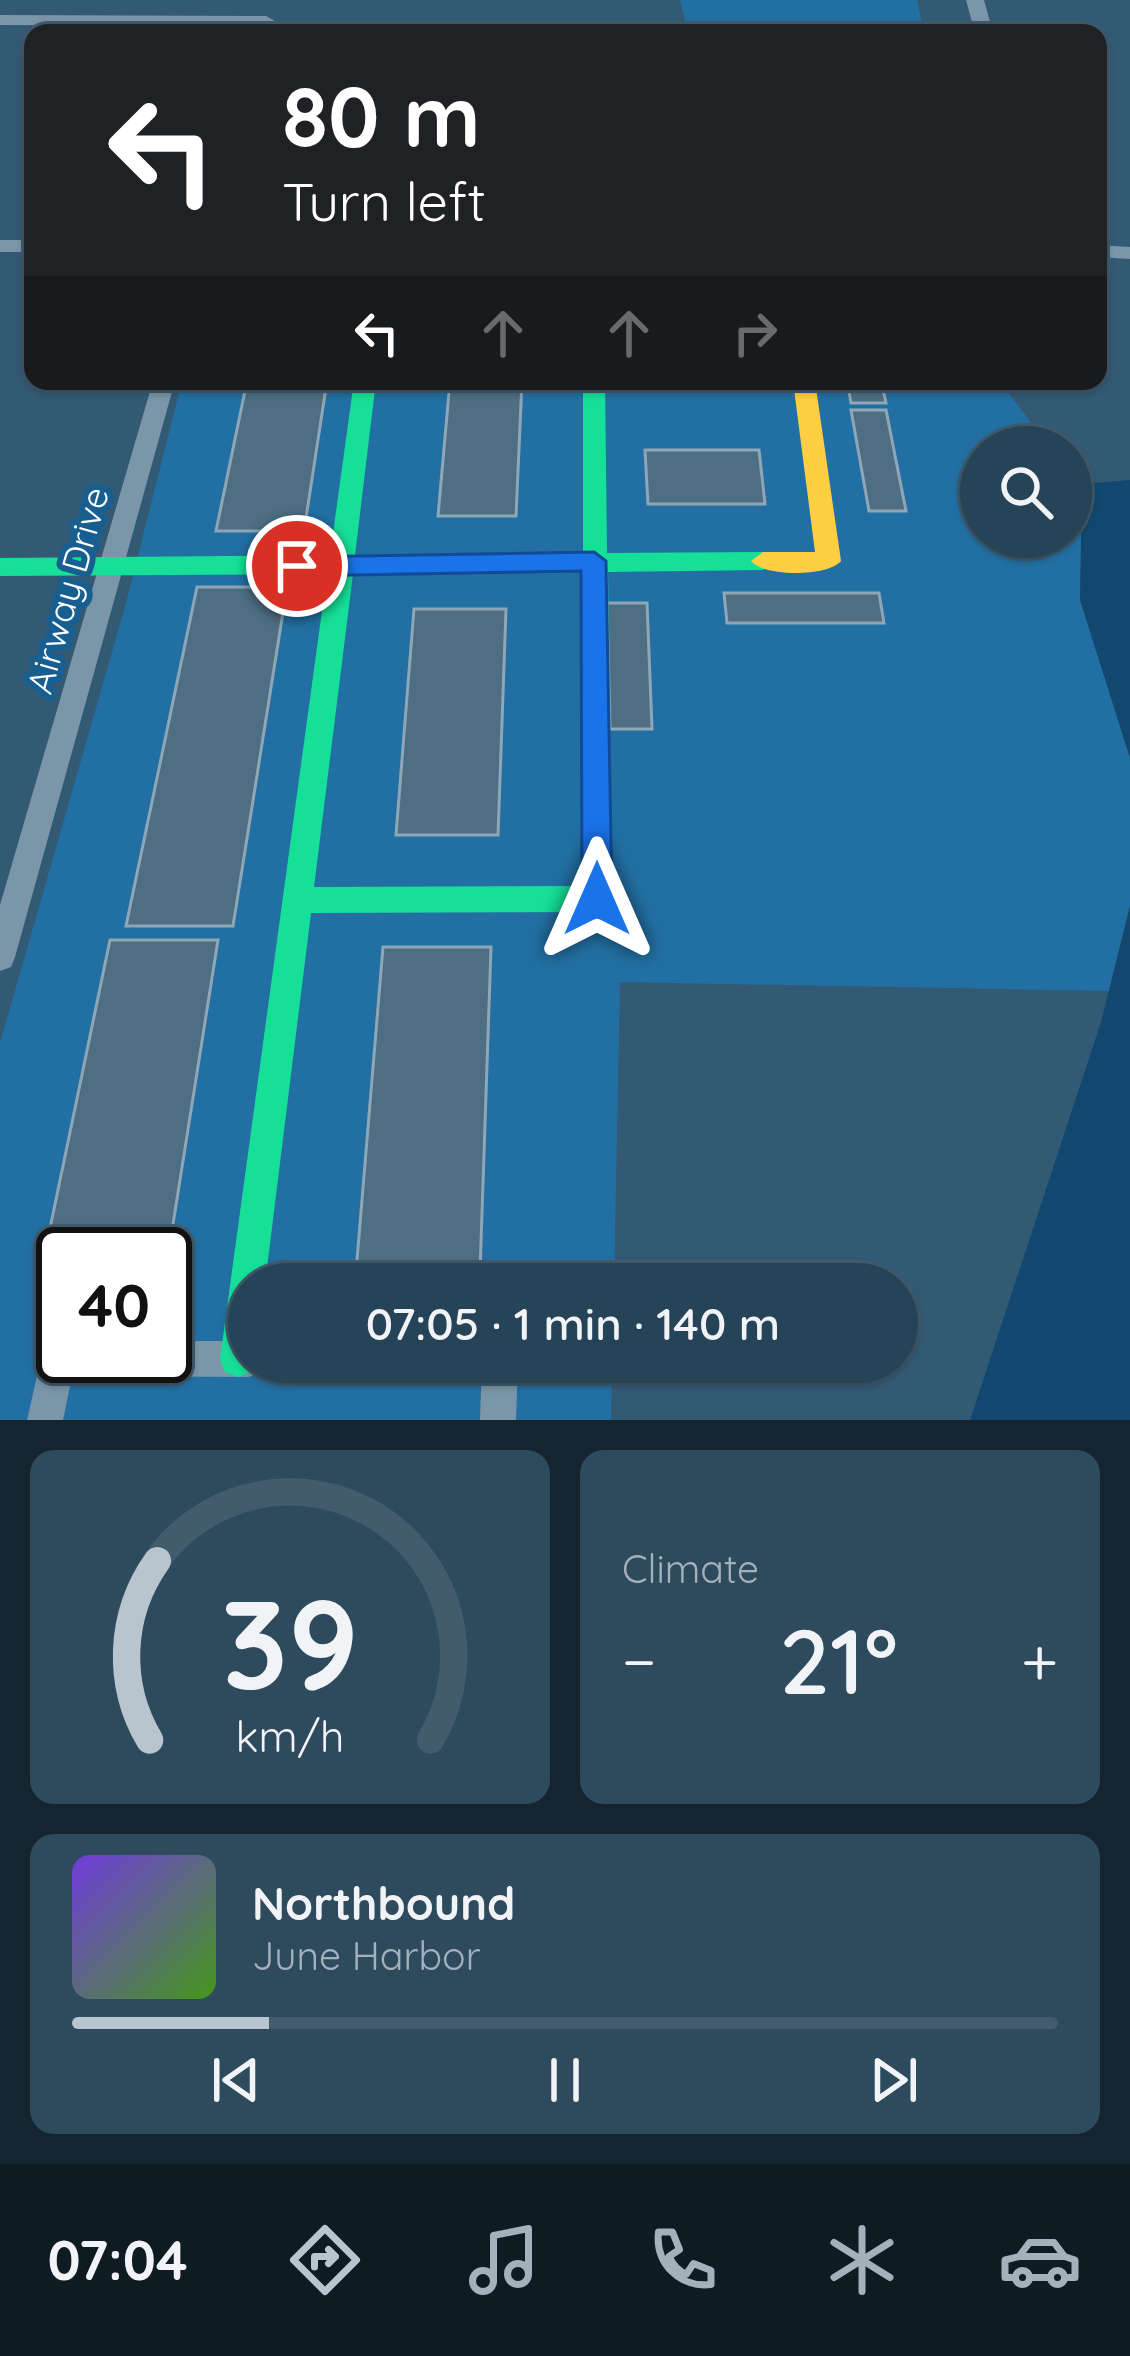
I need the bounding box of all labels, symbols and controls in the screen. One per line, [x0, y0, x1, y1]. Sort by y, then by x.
text: 80 m [282, 63, 481, 168]
icon: left [84, 72, 240, 228]
text: Turn left [282, 167, 486, 235]
icon: left [344, 300, 410, 366]
icon: ahead [470, 300, 536, 366]
icon: ahead [596, 300, 662, 366]
icon: right [722, 300, 788, 366]
map controls [960, 426, 1092, 558]
button: search [960, 426, 1092, 558]
street label: Airway Drive [16, 482, 118, 698]
pin [246, 515, 348, 617]
icon: arrive [264, 533, 330, 599]
position arrow [534, 836, 660, 962]
speed limit sign: 40 [36, 1227, 192, 1383]
text: 07:05 · 1 min · 140 m [366, 1295, 780, 1351]
text: Climate [622, 1544, 759, 1593]
text: 39 [221, 1564, 359, 1720]
text: 21° [779, 1604, 898, 1717]
text: − [622, 1619, 656, 1702]
text: + [1021, 1619, 1058, 1702]
text: km/h [236, 1709, 344, 1763]
text: Northbound [252, 1875, 515, 1931]
text: June Harbor [252, 1931, 481, 1980]
icon: previous [203, 2047, 269, 2113]
icon: pause [532, 2047, 598, 2113]
icon: next [861, 2047, 927, 2113]
icon: directions [283, 2218, 367, 2302]
icon: music [462, 2218, 546, 2302]
icon: phone [641, 2218, 725, 2302]
icon: climate [820, 2218, 904, 2302]
icon: car [998, 2218, 1082, 2302]
text: 07:04 [47, 2226, 188, 2294]

